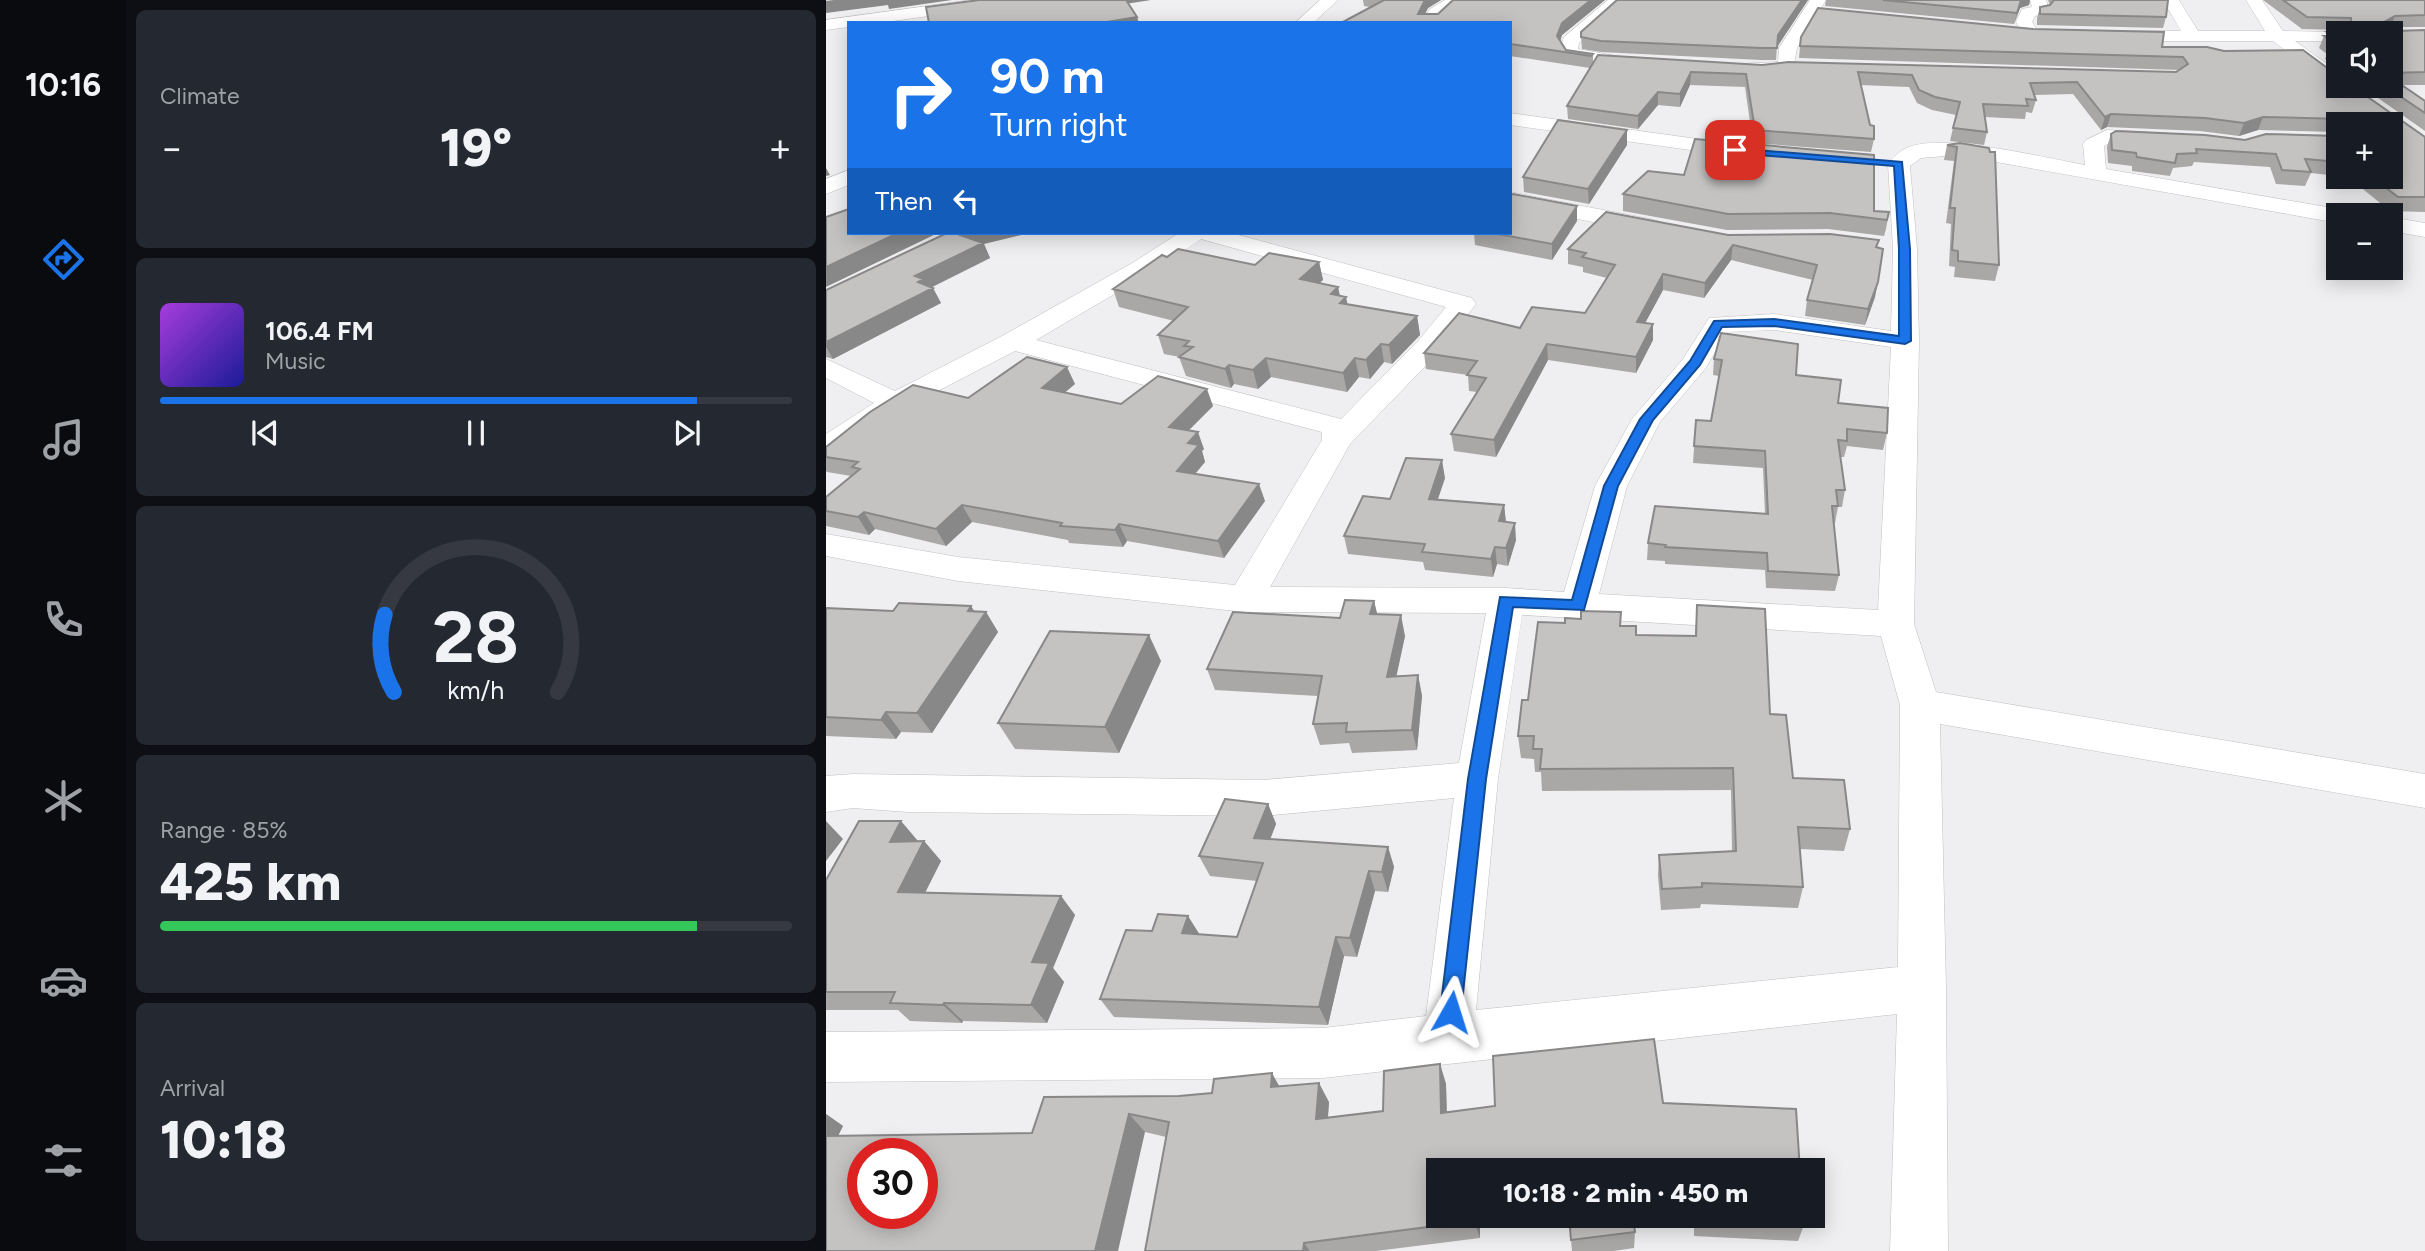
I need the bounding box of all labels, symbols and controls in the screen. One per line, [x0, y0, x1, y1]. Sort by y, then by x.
map controls [2326, 21, 2403, 280]
button: sound [2326, 21, 2403, 98]
text: 90 m [990, 46, 1105, 105]
icon: right [875, 49, 966, 140]
text: 10:16 [25, 66, 101, 104]
text: Climate [160, 82, 239, 110]
text: Turn right [990, 106, 1128, 144]
button: + [2326, 112, 2403, 189]
text: 19° [440, 117, 512, 179]
pin [1705, 120, 1765, 180]
text: − [160, 125, 184, 171]
text: + [768, 125, 792, 171]
icon: arrive [1716, 131, 1754, 169]
icon: left [947, 182, 985, 220]
text: Then [875, 185, 933, 217]
button: − [2326, 203, 2403, 280]
icon: directions [39, 235, 88, 284]
text: 106.4 FM [265, 315, 374, 347]
text: Music [265, 347, 326, 375]
icon: previous [246, 414, 284, 452]
icon: pause [457, 414, 495, 452]
icon: next [668, 414, 706, 452]
icon: music [39, 415, 88, 464]
text: 28 [433, 593, 519, 680]
icon: phone [39, 595, 88, 644]
text: km/h [447, 674, 505, 704]
icon: climate [39, 776, 88, 825]
text: Range · 85% [160, 816, 288, 844]
text: 425 km [160, 851, 341, 913]
icon: car [39, 956, 88, 1005]
position arrow [1414, 975, 1488, 1049]
text: Arrival [160, 1074, 225, 1102]
text: 10:18 [160, 1109, 287, 1171]
icon: filters [39, 1136, 88, 1185]
speed limit sign: 30 [847, 1138, 938, 1229]
text: 10:18 · 2 min · 450 m [1503, 1177, 1748, 1209]

